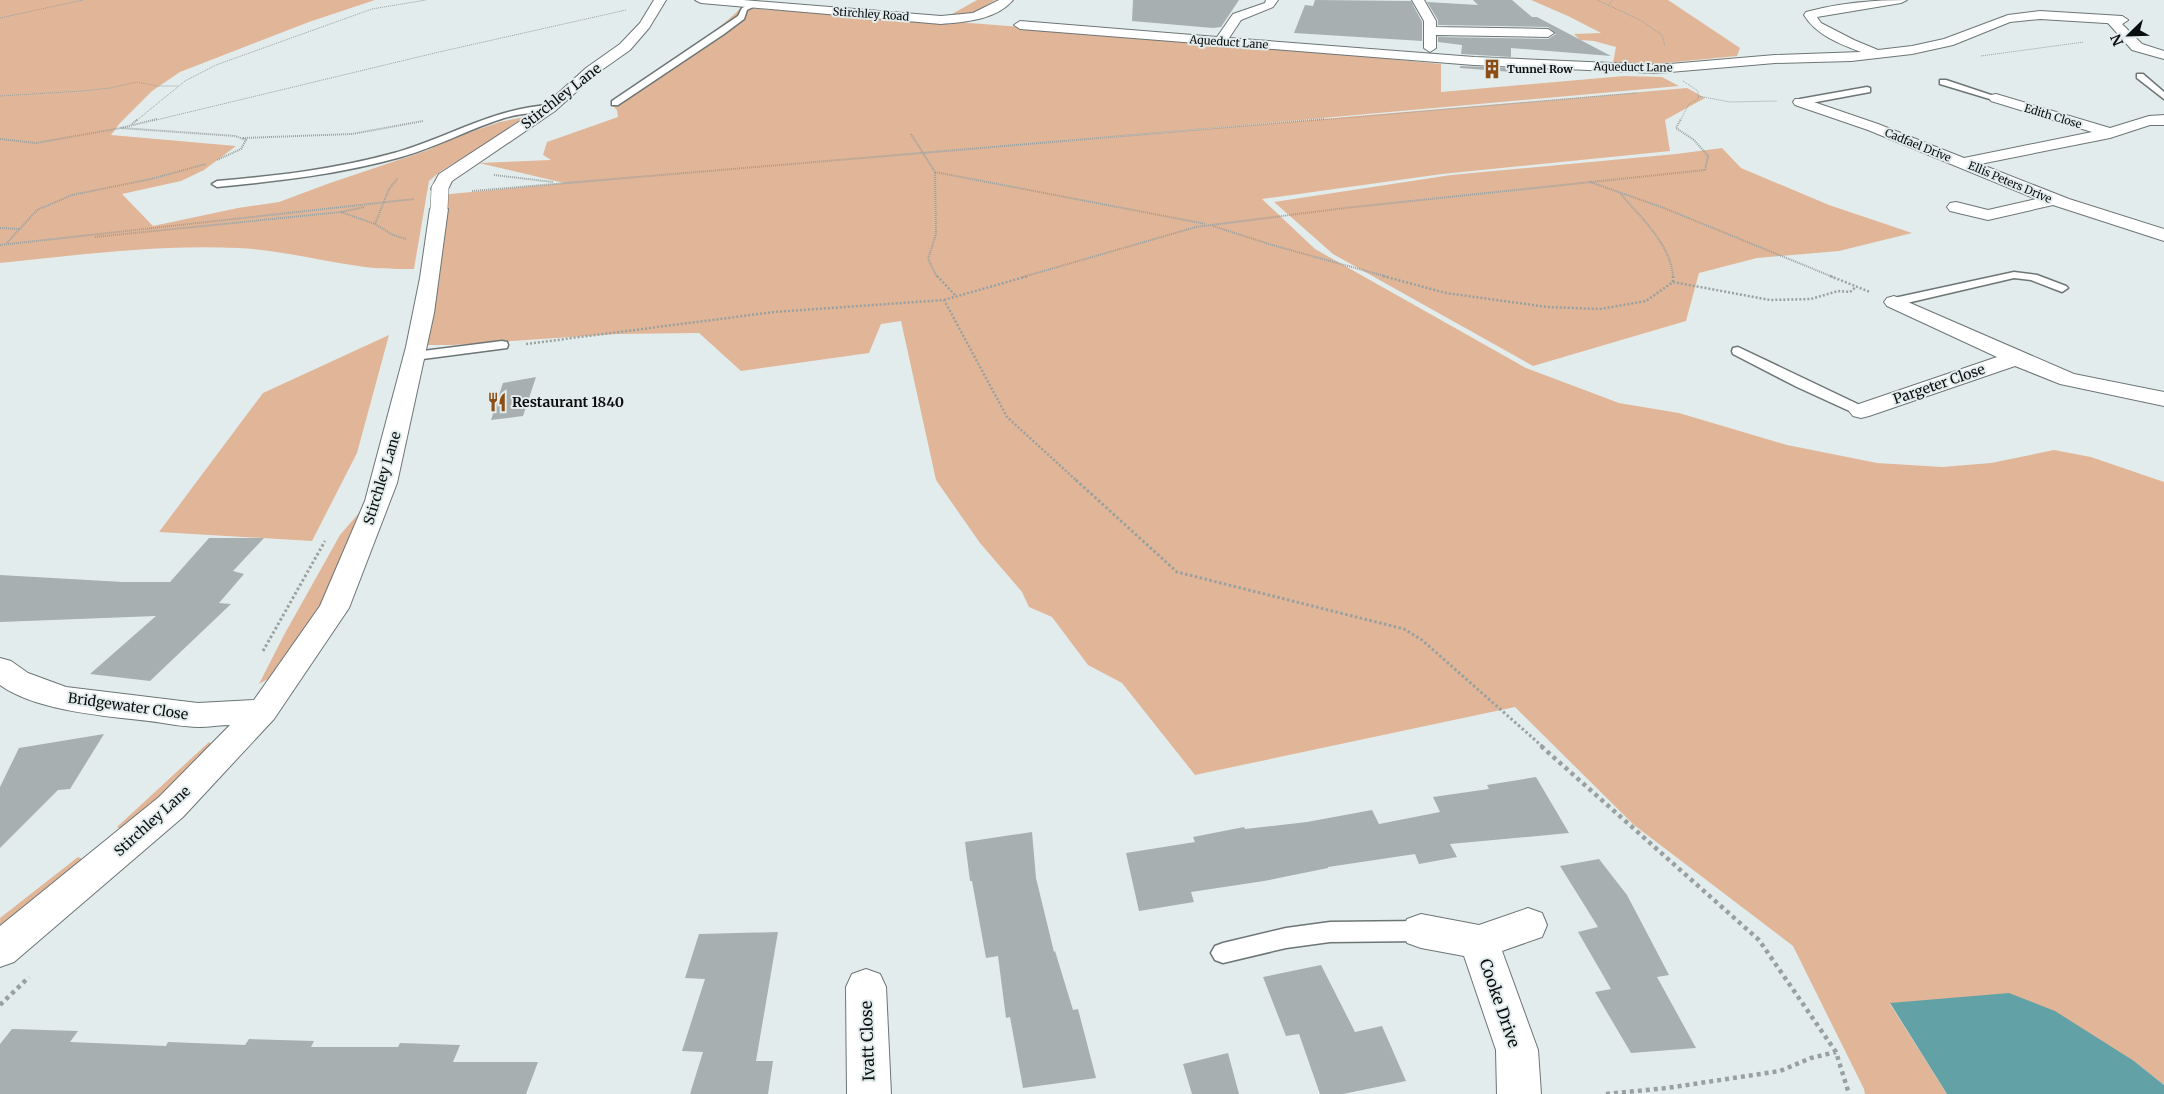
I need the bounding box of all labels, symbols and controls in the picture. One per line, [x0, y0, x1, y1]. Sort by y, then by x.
street label: Stirchley Road [832, 4, 910, 24]
north arrow [2104, 10, 2154, 60]
text: N [2107, 31, 2127, 49]
street label: Aqueduct Lane [1188, 32, 1269, 52]
building icon: Tunnel Row [1481, 58, 1503, 80]
street label: Stirchley Lane [517, 59, 605, 133]
street label: Aqueduct Lane [1592, 59, 1673, 75]
place label: Tunnel Row [1507, 62, 1573, 76]
street label: Edith Close [2023, 101, 2084, 131]
street label: Cadfael Drive [1883, 125, 1953, 165]
street label: Ellis Peters Drive [1966, 158, 2054, 206]
street label: Pargeter Close [1891, 360, 1987, 408]
restaurant icon: Restaurant 1840 [486, 391, 508, 413]
place label: Restaurant 1840 [512, 393, 624, 411]
street label: Stirchley Lane [359, 429, 405, 527]
street label: Bridgewater Close [67, 689, 189, 723]
street label: Stirchley Lane [110, 782, 194, 860]
street label: Cooke Drive [1475, 956, 1525, 1050]
street label: Ivatt Close [856, 1001, 878, 1081]

